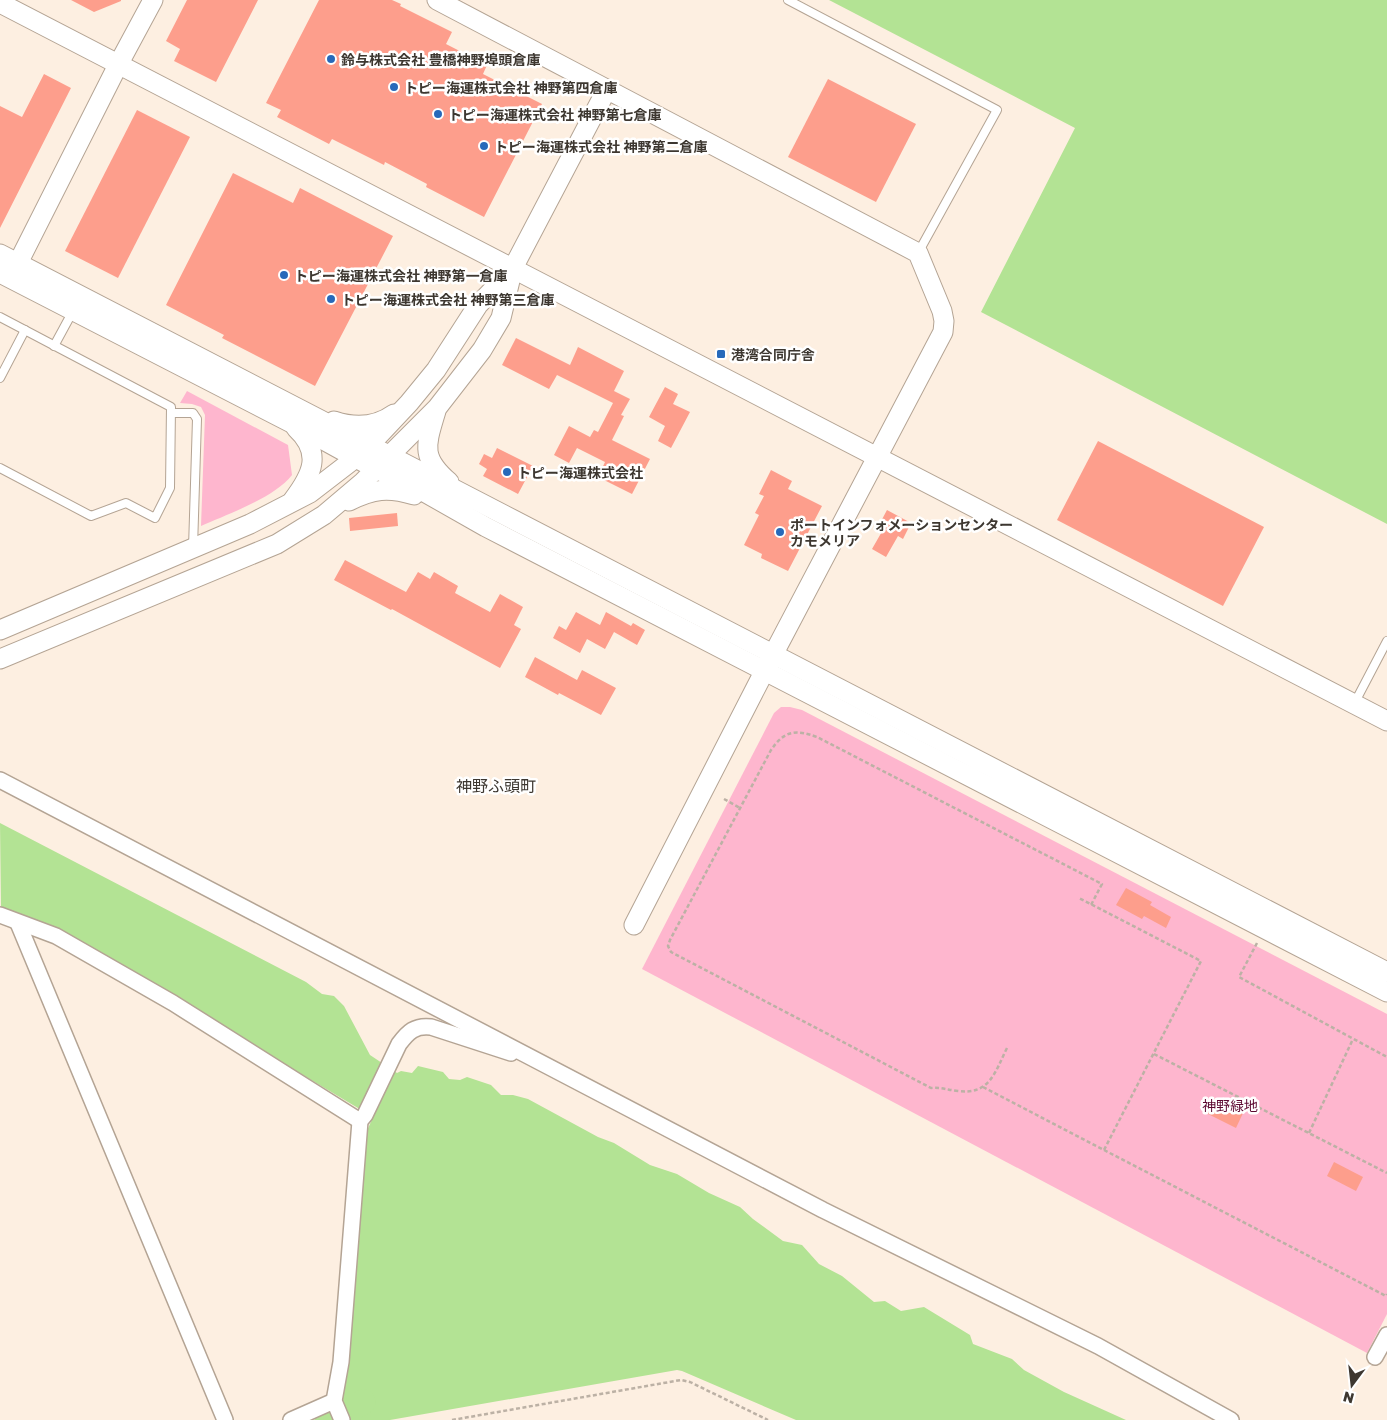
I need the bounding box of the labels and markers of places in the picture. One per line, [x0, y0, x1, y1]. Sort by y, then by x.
place label: 鈴与株式会社 豊橋神野埠頭倉庫 [341, 51, 541, 68]
marker: 鈴与株式会社 豊橋神野埠頭倉庫 [325, 53, 337, 65]
place label: トピー海運株式会社 神野第四倉庫 [404, 79, 618, 96]
marker: トピー海運株式会社 神野第四倉庫 [388, 81, 400, 93]
place label: トピー海運株式会社 神野第七倉庫 [448, 106, 662, 123]
marker: トピー海運株式会社 神野第七倉庫 [432, 108, 444, 120]
place label: トピー海運株式会社 神野第二倉庫 [494, 138, 708, 155]
marker: トピー海運株式会社 神野第二倉庫 [478, 140, 490, 152]
place label: トピー海運株式会社 神野第一倉庫 [294, 267, 508, 284]
marker: トピー海運株式会社 神野第一倉庫 [278, 269, 290, 281]
place label: トピー海運株式会社 神野第三倉庫 [341, 291, 555, 308]
marker: トピー海運株式会社 神野第三倉庫 [325, 293, 337, 305]
place label: 港湾合同庁舎 [731, 346, 815, 363]
marker: 港湾合同庁舎 [715, 348, 727, 360]
place label: トピー海運株式会社 [517, 464, 643, 481]
marker: トピー海運株式会社 [501, 466, 513, 478]
place label: ポートインフォメーションセンター カモメリア [790, 516, 1013, 549]
marker: ポートインフォメーションセンター カモメリア [774, 526, 786, 538]

